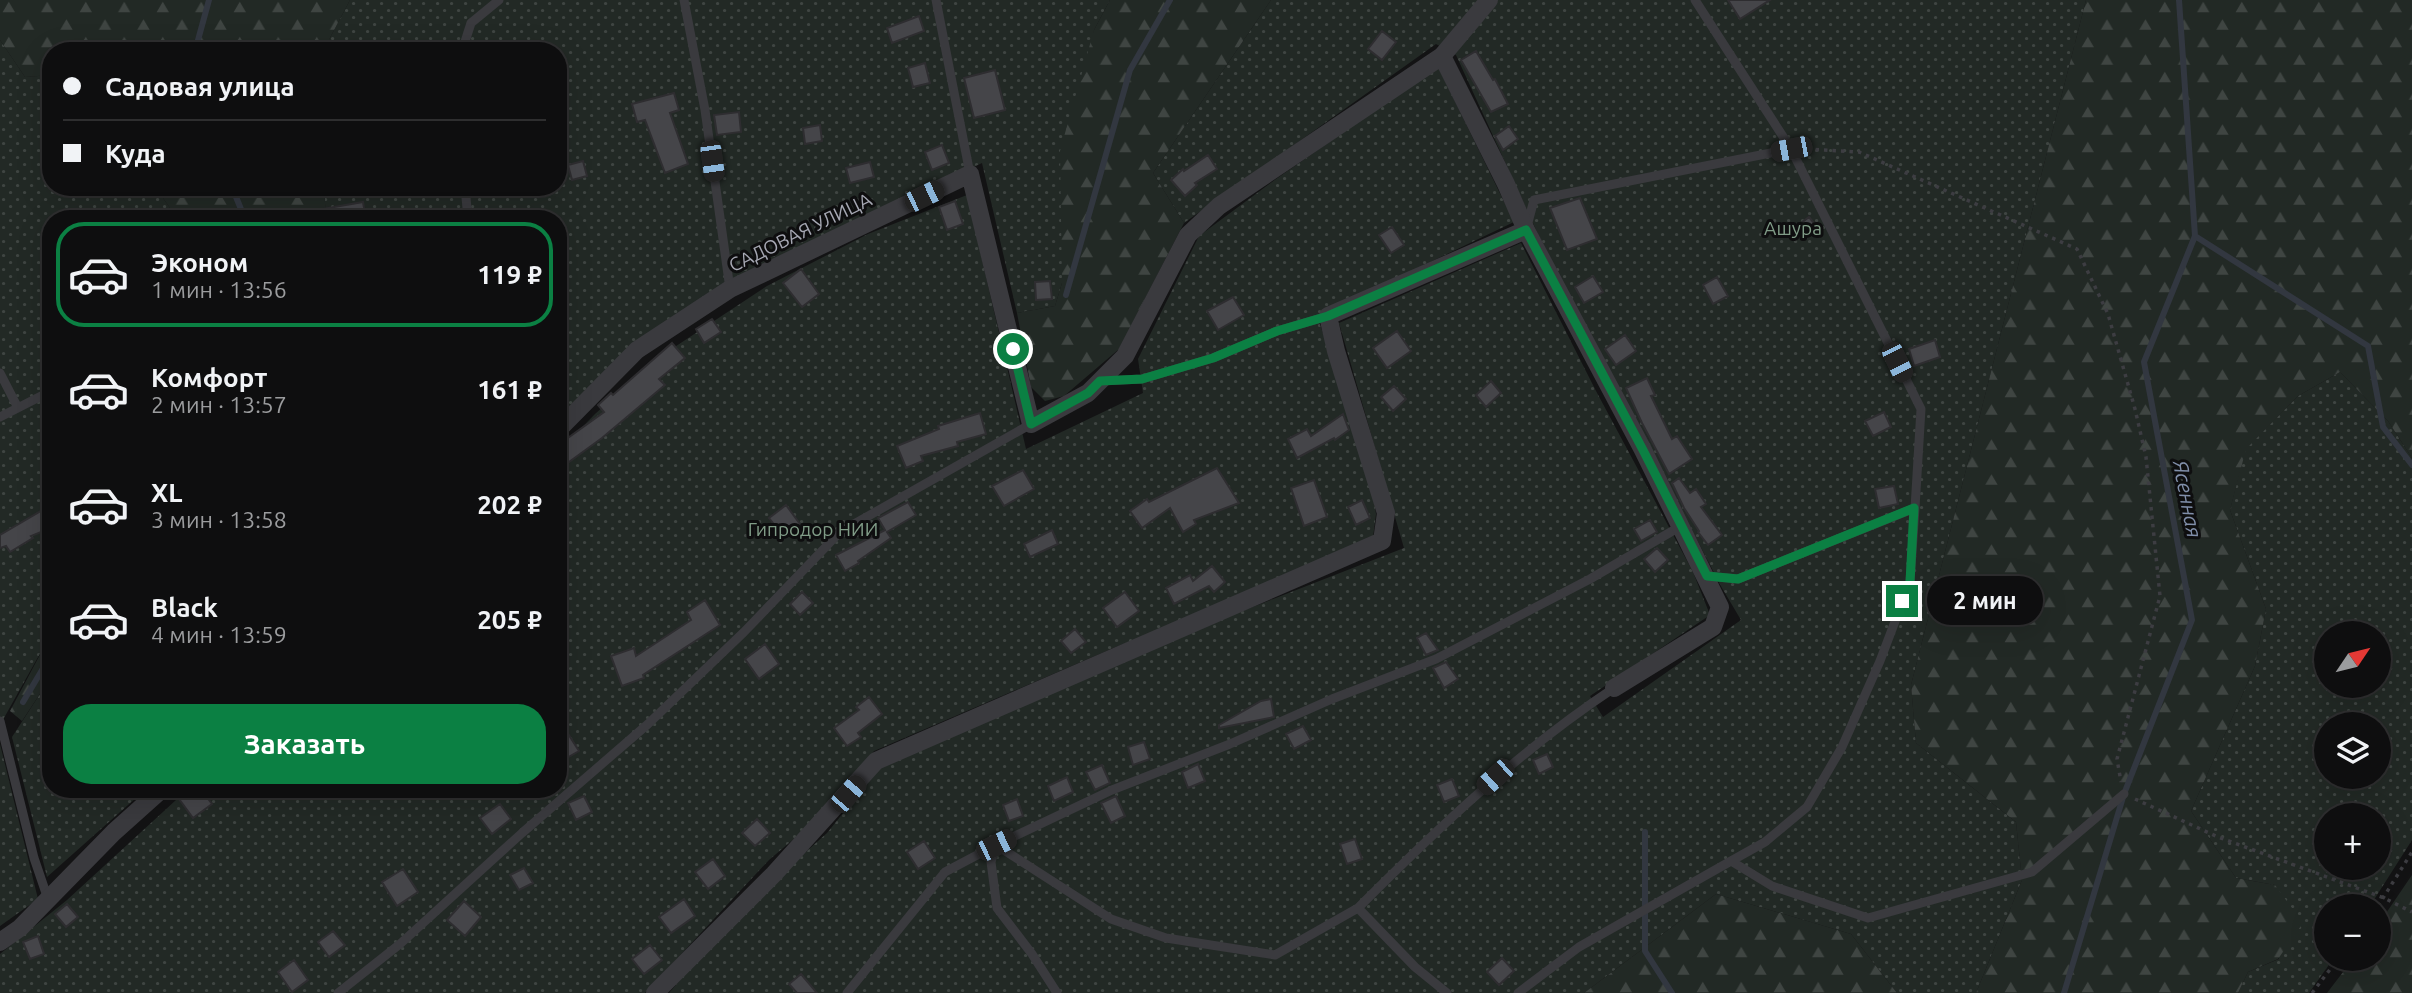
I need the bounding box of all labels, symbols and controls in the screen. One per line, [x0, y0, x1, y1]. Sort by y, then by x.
text: Садовая улица [105, 72, 295, 101]
car [1769, 135, 1814, 163]
text: Куда [105, 139, 166, 168]
car [699, 139, 726, 183]
car [901, 177, 948, 215]
street label: САДОВАЯ УЛИЦА [725, 188, 876, 276]
park label: Ашура [1764, 217, 1822, 239]
icon: car [67, 243, 130, 306]
text: Эконом [151, 248, 248, 277]
text: 119 ₽ [477, 260, 542, 289]
text: 1 мин · 13:56 [151, 277, 287, 302]
route start [997, 333, 1029, 365]
car [1879, 339, 1916, 385]
icon: car [67, 358, 130, 421]
text: Комфорт [151, 363, 267, 392]
text: 161 ₽ [477, 375, 542, 404]
text: 2 мин · 13:57 [151, 392, 287, 417]
water label: Ясенная [2169, 457, 2207, 540]
icon: car [67, 473, 130, 536]
text: XL [151, 478, 182, 507]
text: 202 ₽ [477, 490, 542, 519]
text: 3 мин · 13:58 [151, 507, 287, 532]
park label: Гипродор НИИ [748, 518, 878, 540]
callout: 2 мин [1926, 576, 2042, 626]
route end [1886, 585, 1918, 617]
icon: car [67, 588, 130, 651]
text: 2 мин [1953, 588, 2017, 613]
text: Black [151, 593, 218, 622]
text: 205 ₽ [477, 605, 542, 634]
north arrow [2314, 621, 2390, 698]
map controls [2314, 621, 2391, 971]
text: 4 мин · 13:59 [151, 622, 287, 647]
button: Заказать [63, 704, 546, 784]
button: layers [2314, 712, 2391, 789]
car [1473, 755, 1518, 799]
car [827, 771, 870, 817]
button: + [2314, 803, 2391, 880]
car [973, 826, 1020, 864]
button: − [2314, 894, 2391, 971]

